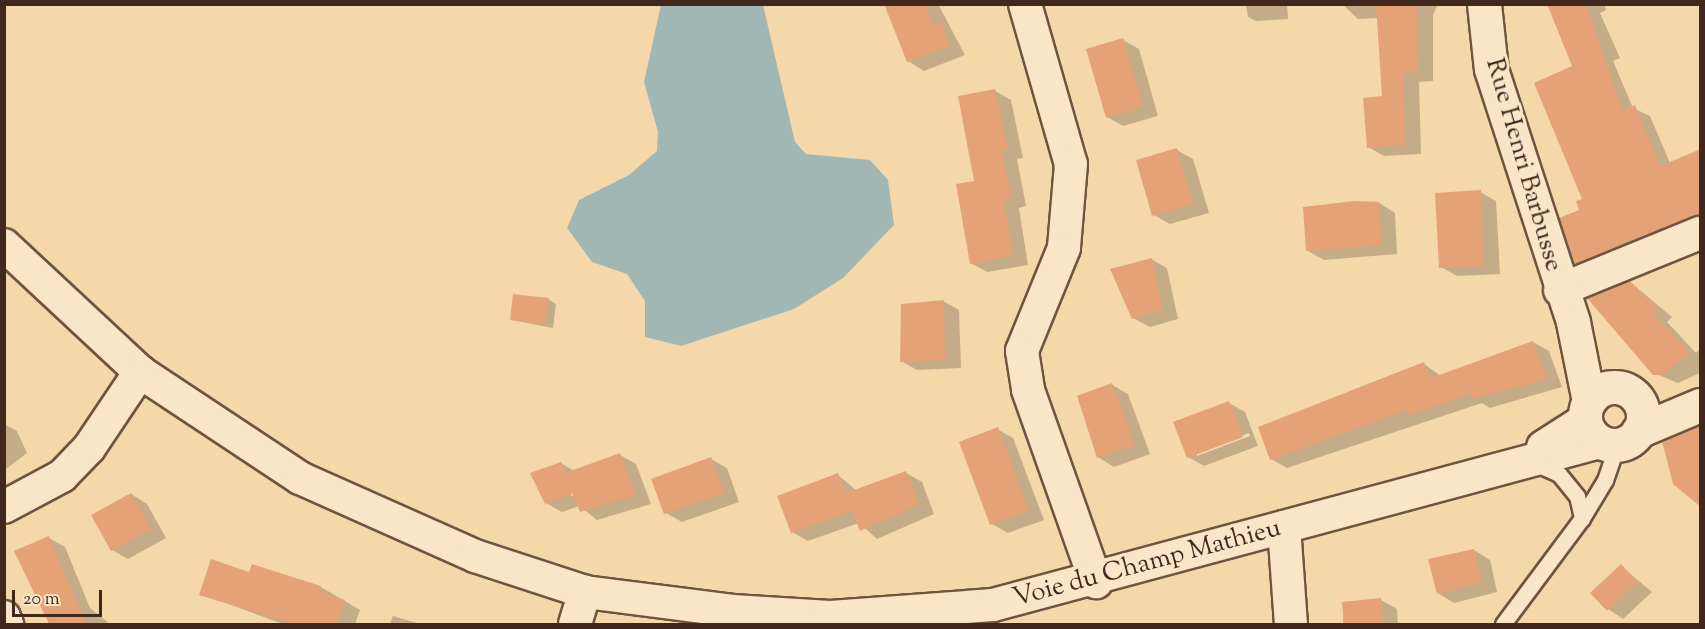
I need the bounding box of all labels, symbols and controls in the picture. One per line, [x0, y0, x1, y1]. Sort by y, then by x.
street label: Rue Henri Barbusse [1478, 55, 1568, 275]
street label: Voie du Champ Mathieu [1010, 513, 1284, 615]
scale bar [15, 578, 105, 616]
text: 20 m [23, 587, 60, 613]

